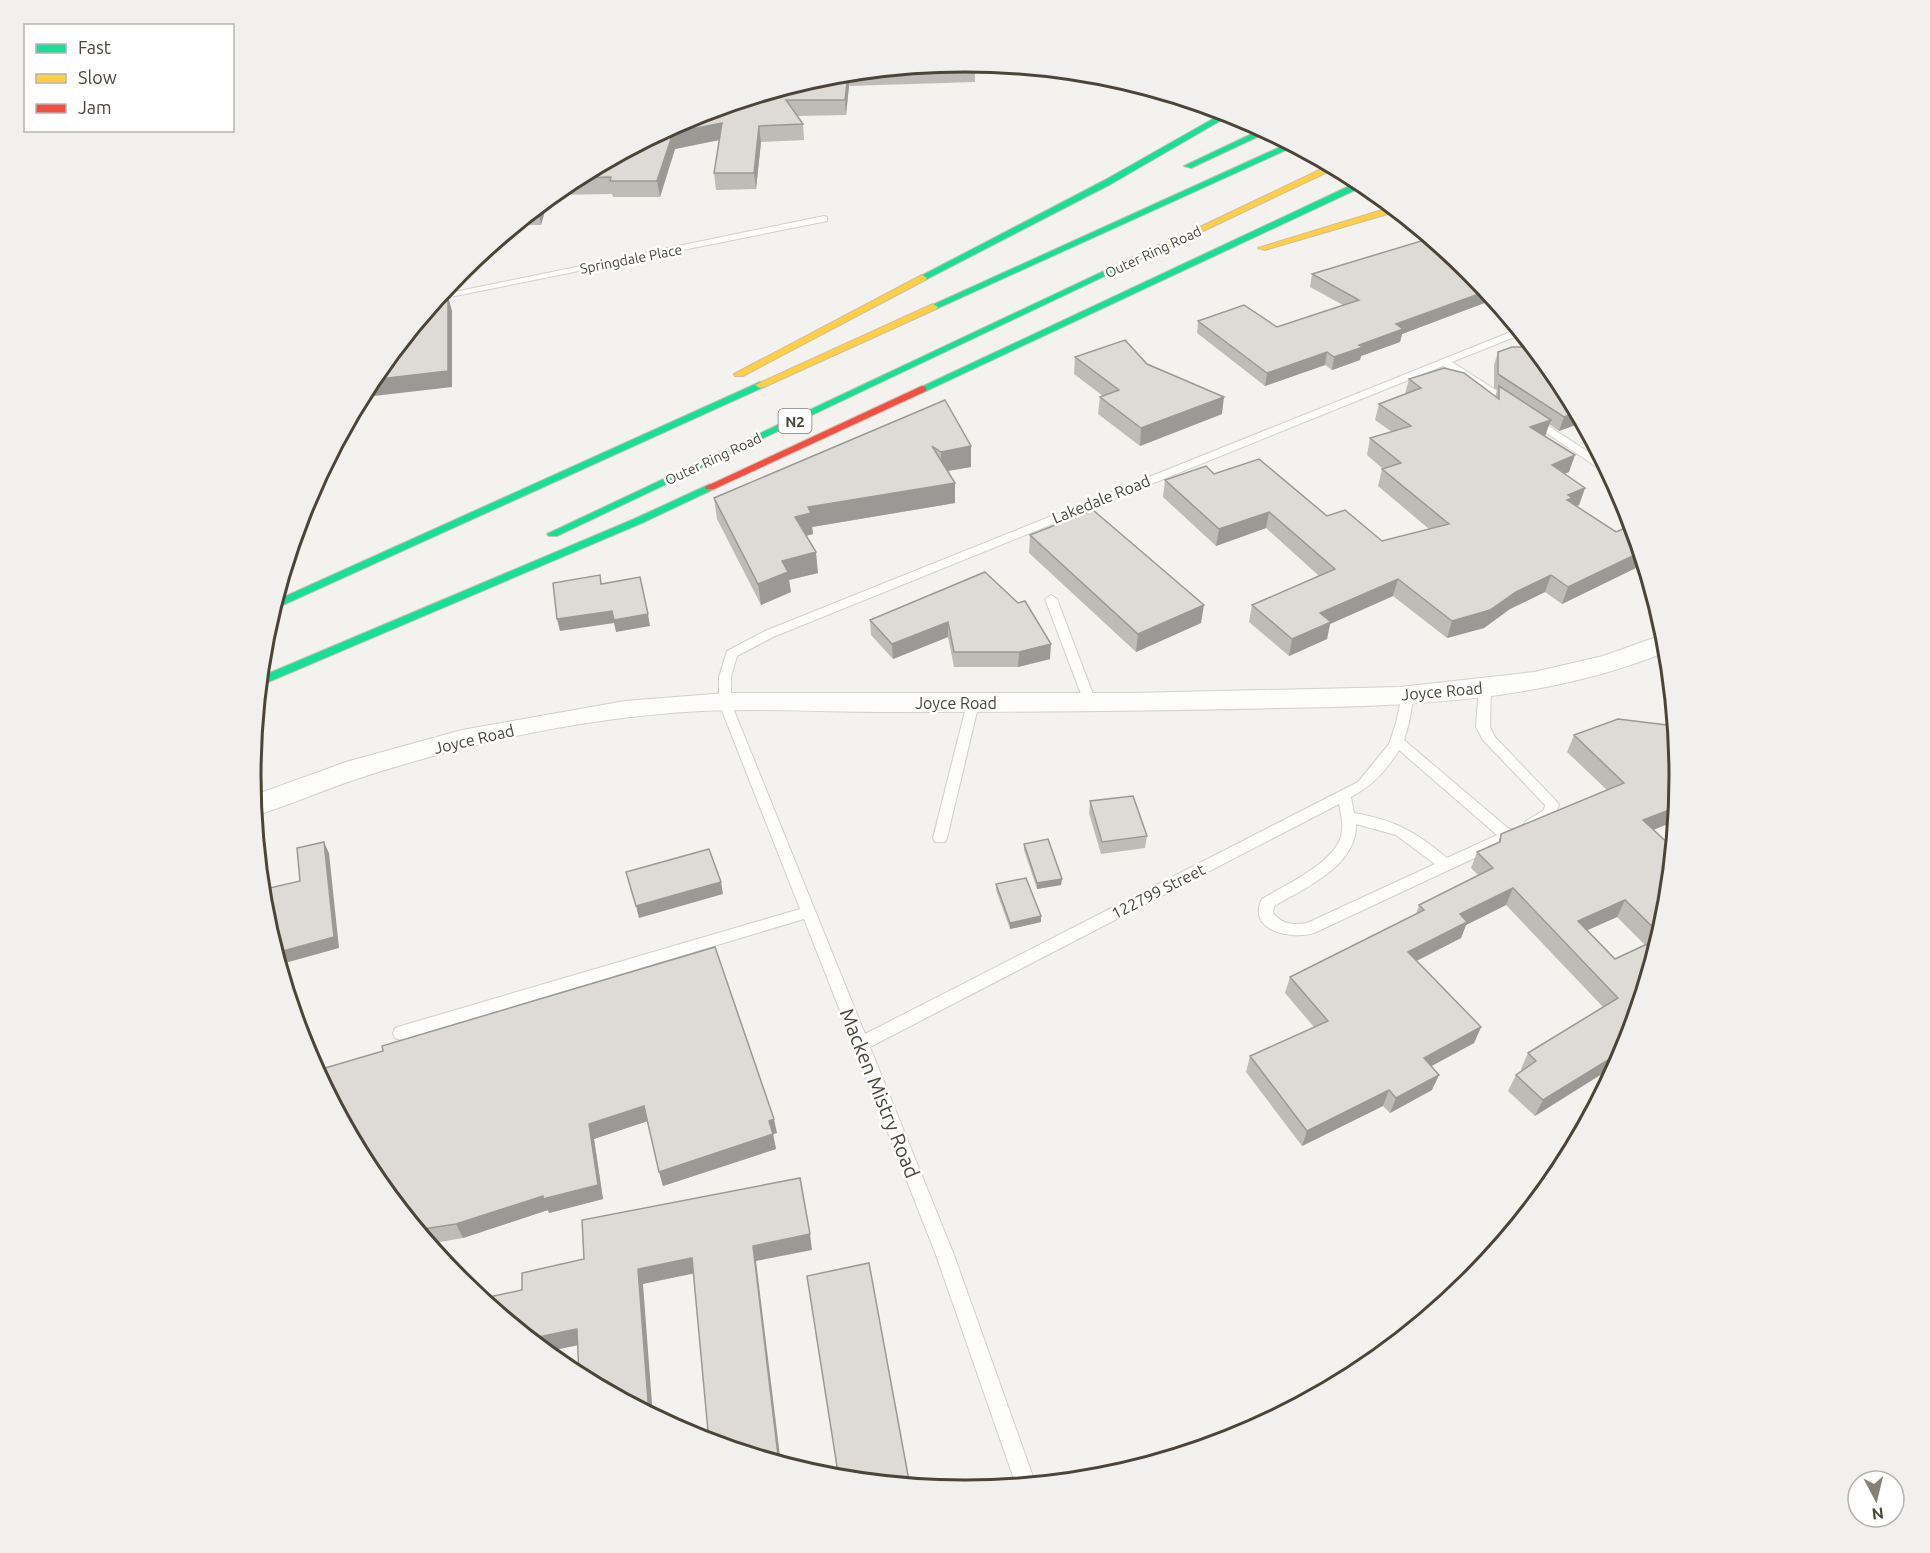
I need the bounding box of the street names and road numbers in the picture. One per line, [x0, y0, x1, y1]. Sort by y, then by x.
street label: Outer Ring Road [1102, 223, 1204, 281]
street label: Springdale Place [579, 241, 683, 277]
road number: N2 [778, 409, 812, 433]
street label: Outer Ring Road [662, 430, 764, 488]
street label: Lakedale Road [1049, 471, 1153, 527]
street label: Joyce Road [1401, 678, 1483, 704]
street label: Joyce Road [915, 694, 997, 712]
street label: Joyce Road [432, 721, 516, 757]
street label: 122799 Street [1108, 859, 1208, 922]
street label: Macken Mistry Road [835, 1005, 925, 1181]

